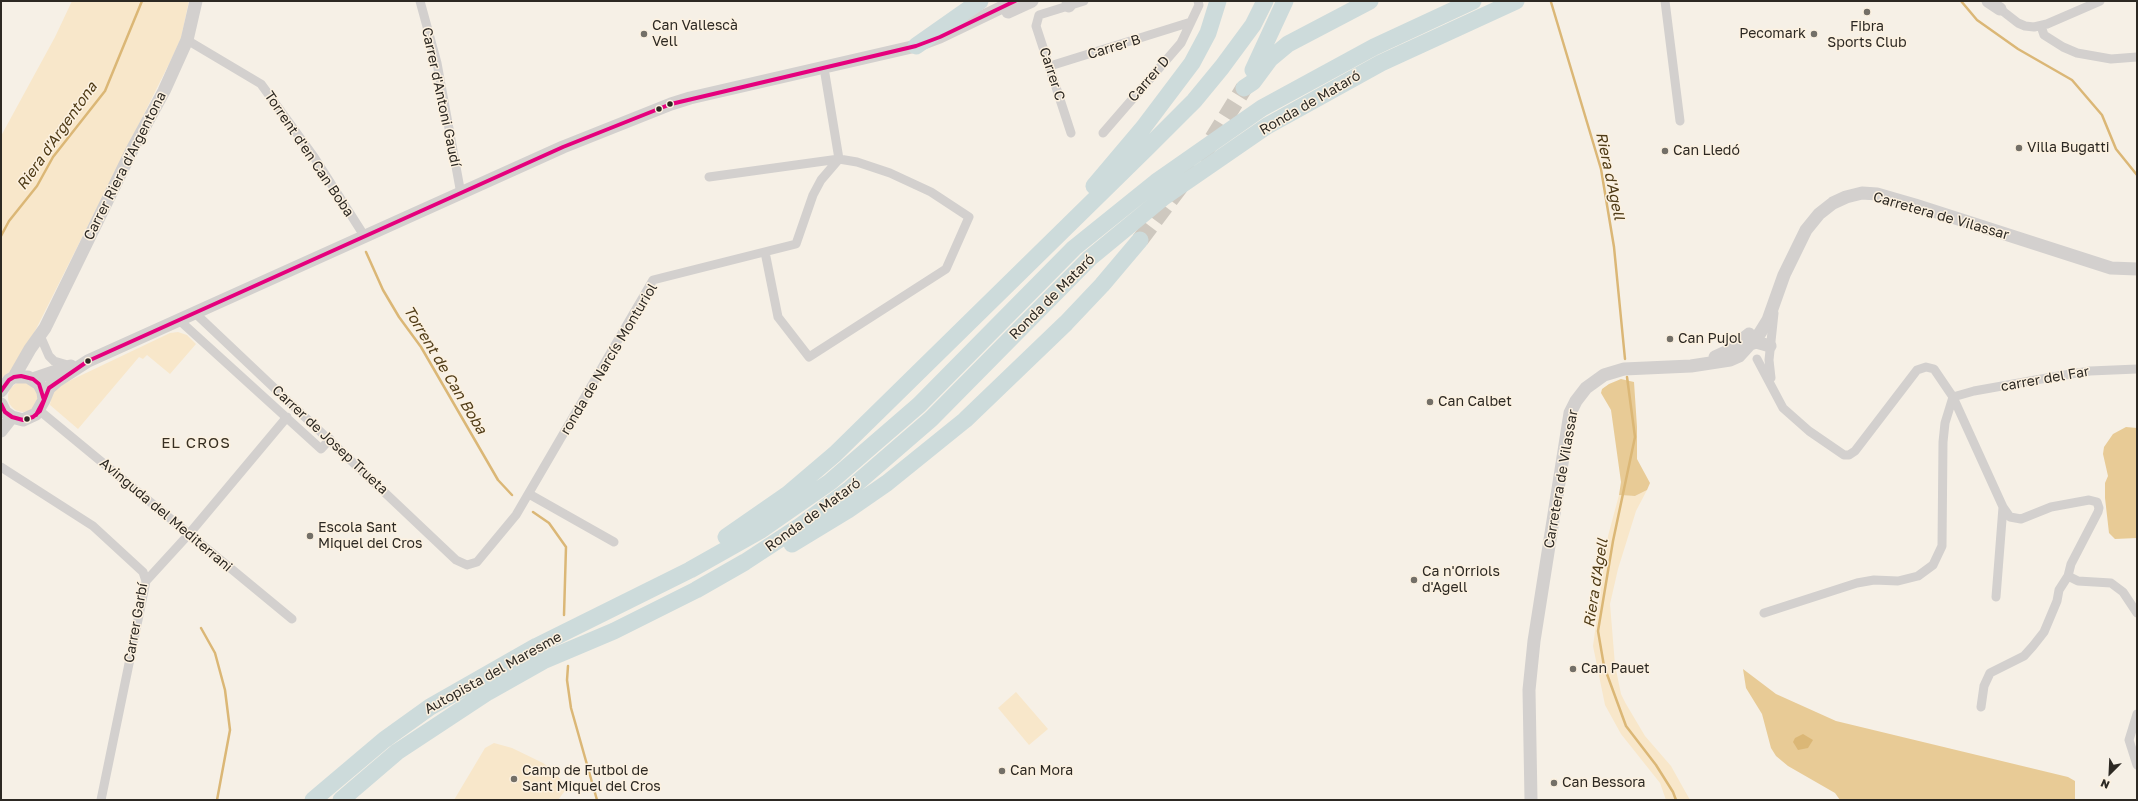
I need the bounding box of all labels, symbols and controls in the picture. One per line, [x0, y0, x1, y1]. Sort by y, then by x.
marker: Fibra Sports Club [1862, 7, 1872, 17]
place label: Can Vallescà Vell [652, 18, 738, 50]
place label: Fibra Sports Club [1827, 19, 1907, 52]
street label: Carrer d'Antoni Gaudí [418, 26, 464, 168]
place label: Pecomark [1739, 26, 1806, 42]
marker: Can Vallescà Vell [639, 29, 649, 39]
marker: Pecomark [1809, 29, 1819, 39]
street label: Carrer B [1085, 31, 1143, 63]
street label: Carrer C [1036, 45, 1068, 103]
street label: Carrer D [1125, 53, 1173, 105]
street label: Ronda de Mataró [1257, 67, 1363, 139]
water label: Riera d'Argentona [13, 79, 101, 193]
street label: Torrent d'en Can Boba [261, 88, 357, 220]
street label: Carrer Riera d'Argentona [80, 89, 170, 243]
unlabelled marker [665, 99, 675, 109]
unlabelled marker [654, 104, 664, 114]
water label: Riera d'Agell [1592, 130, 1628, 222]
place label: Villa Bugatti [2027, 140, 2110, 156]
place label: Can Lledó [1673, 143, 1740, 159]
marker: Villa Bugatti [2014, 143, 2024, 153]
marker: Can Lledó [1660, 146, 1670, 156]
street label: Carretera de Vilassar [1871, 189, 2011, 243]
street label: Ronda de Mataró [1006, 251, 1098, 343]
street label: ronda de Narcís Monturiol [557, 280, 661, 438]
water label: Torrent de Can Boba [400, 303, 490, 437]
place label: Can Pujol [1678, 331, 1742, 347]
marker: Can Pujol [1665, 334, 1675, 344]
unlabelled marker [83, 356, 93, 366]
street label: carrer del Far [1999, 363, 2091, 395]
street label: Carrer de Josep Trueta [269, 382, 391, 498]
place label: Can Calbet [1438, 394, 1512, 410]
marker: Can Calbet [1425, 397, 1435, 407]
street label: Carretera de Vilassar [1541, 408, 1581, 550]
unlabelled marker [22, 414, 32, 424]
district label: EL CROS [161, 434, 231, 452]
street label: Avinguda del Mediterrani [96, 455, 236, 575]
street label: Ronda de Mataró [762, 475, 864, 555]
place label: Escola Sant Miquel del Cros [318, 520, 422, 552]
marker: Escola Sant Miquel del Cros [305, 531, 315, 541]
water label: Riera d'Agell [1580, 537, 1612, 629]
place label: Ca n'Orriols d'Agell [1422, 564, 1500, 596]
marker: Ca n'Orriols d'Agell [1409, 575, 1419, 585]
street label: Carrer Garbí [121, 582, 151, 664]
street label: Autopista del Maresme [421, 628, 565, 718]
place label: Can Pauet [1581, 661, 1650, 677]
marker: Can Pauet [1568, 664, 1578, 674]
north arrow [2090, 753, 2130, 793]
place label: Camp de Futbol de Sant Miquel del Cros [522, 763, 661, 796]
place label: Can Mora [1010, 763, 1073, 779]
marker: Can Mora [997, 766, 1007, 776]
marker: Camp de Futbol de Sant Miquel del Cros [509, 774, 519, 784]
place label: Can Bessora [1562, 775, 1646, 791]
text: N [2098, 777, 2111, 792]
marker: Can Bessora [1549, 778, 1559, 788]

